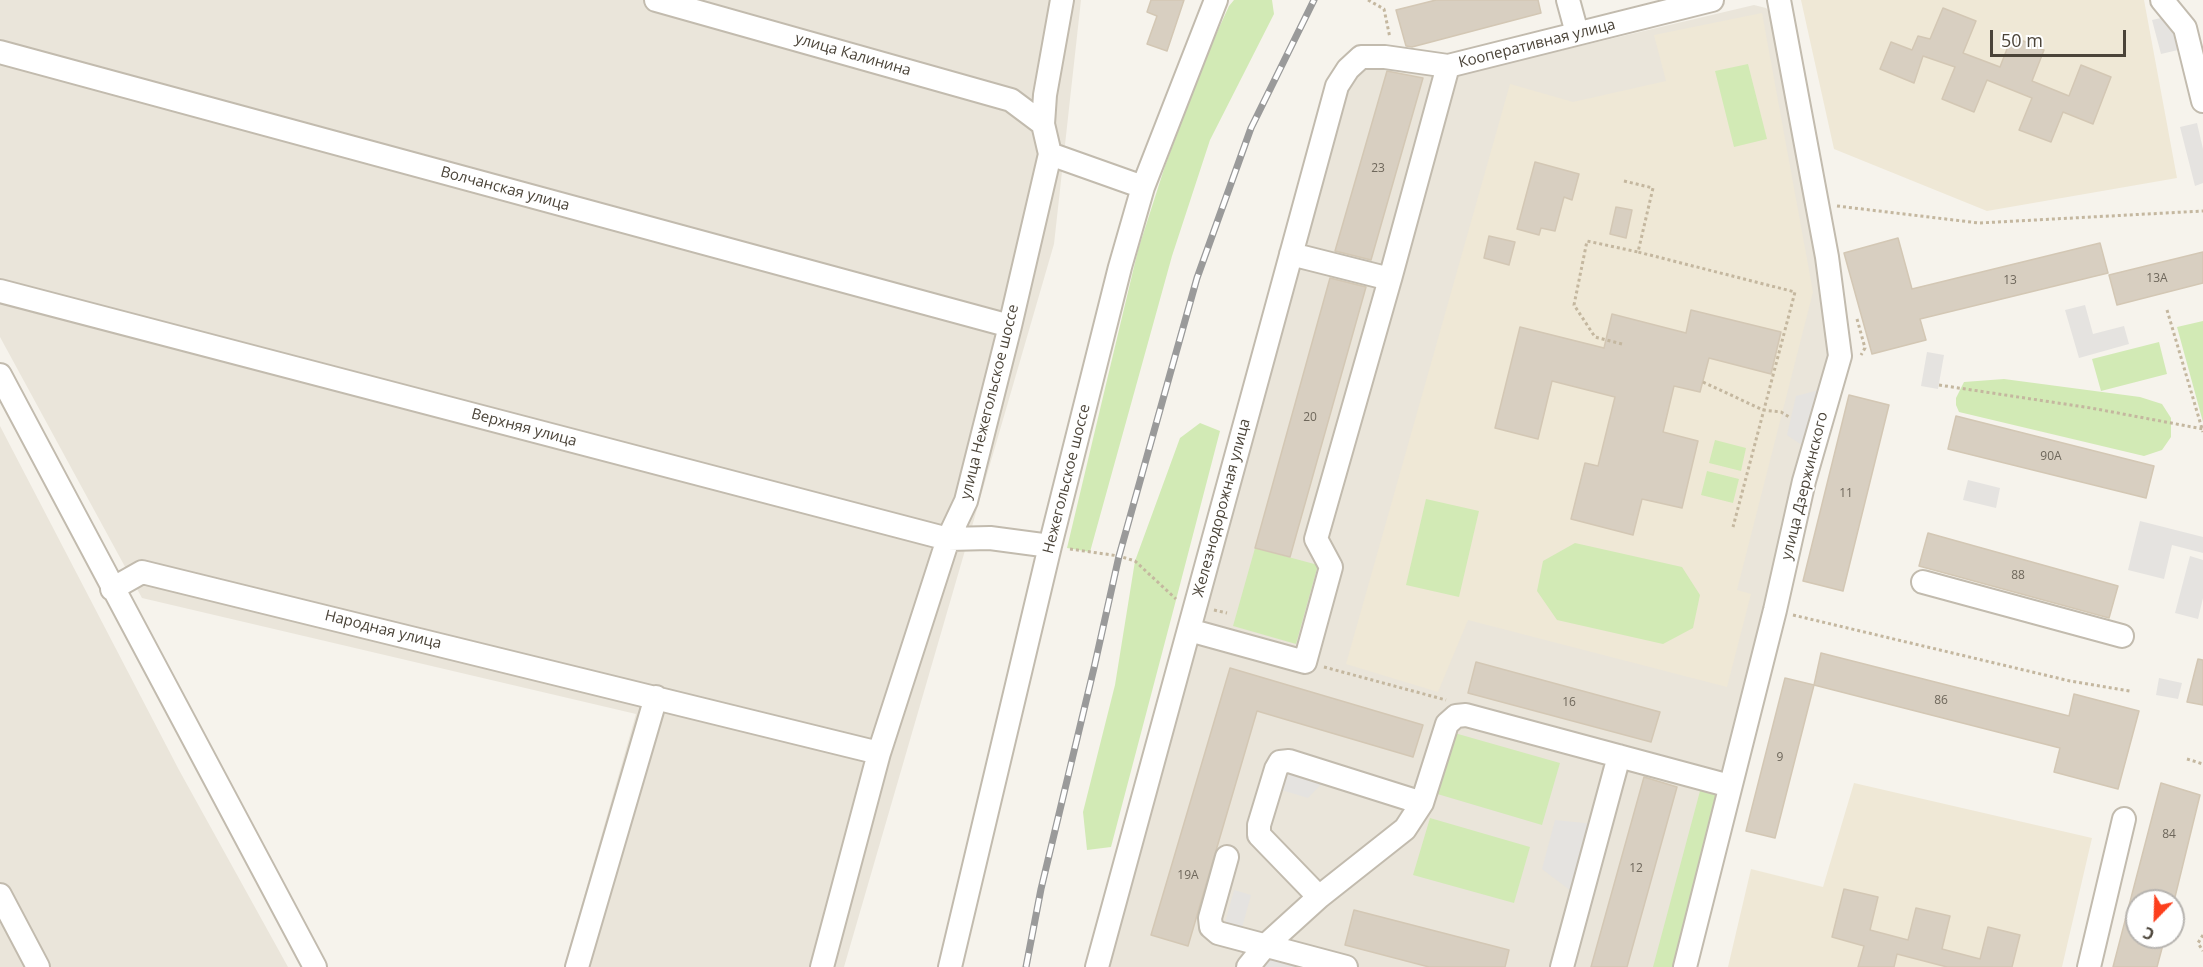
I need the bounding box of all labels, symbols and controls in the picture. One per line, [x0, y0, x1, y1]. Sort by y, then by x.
street label: Кооперативная улица [1457, 16, 1617, 72]
scale bar [1993, 18, 2130, 56]
text: 50 m [2001, 28, 2043, 52]
street label: улица Калинина [793, 30, 913, 80]
house number: 23 [1371, 162, 1385, 176]
street label: Волчанская улица [438, 163, 572, 215]
house number: 13А [2146, 272, 2168, 286]
house number: 13 [2003, 274, 2017, 288]
street label: улица Нежегольское шоссе [957, 303, 1023, 501]
street label: Нежегольское шоссе [1040, 402, 1094, 556]
street label: Верхняя улица [469, 405, 579, 451]
street label: улица Дзержинского [1778, 410, 1832, 562]
house number: 20 [1303, 411, 1317, 425]
street label: Железнодорожная улица [1189, 417, 1255, 599]
house number: 90А [2040, 450, 2062, 464]
house number: 11 [1839, 487, 1853, 501]
house number: 88 [2011, 569, 2025, 583]
street label: Народная улица [323, 607, 443, 653]
house number: 86 [1934, 694, 1948, 708]
house number: 16 [1562, 696, 1576, 710]
house number: 9 [1777, 751, 1783, 765]
house number: 84 [2162, 828, 2176, 842]
house number: 12 [1629, 862, 1643, 876]
house number: 19А [1177, 869, 1199, 883]
north arrow [2125, 889, 2185, 949]
text: С [2140, 922, 2158, 946]

